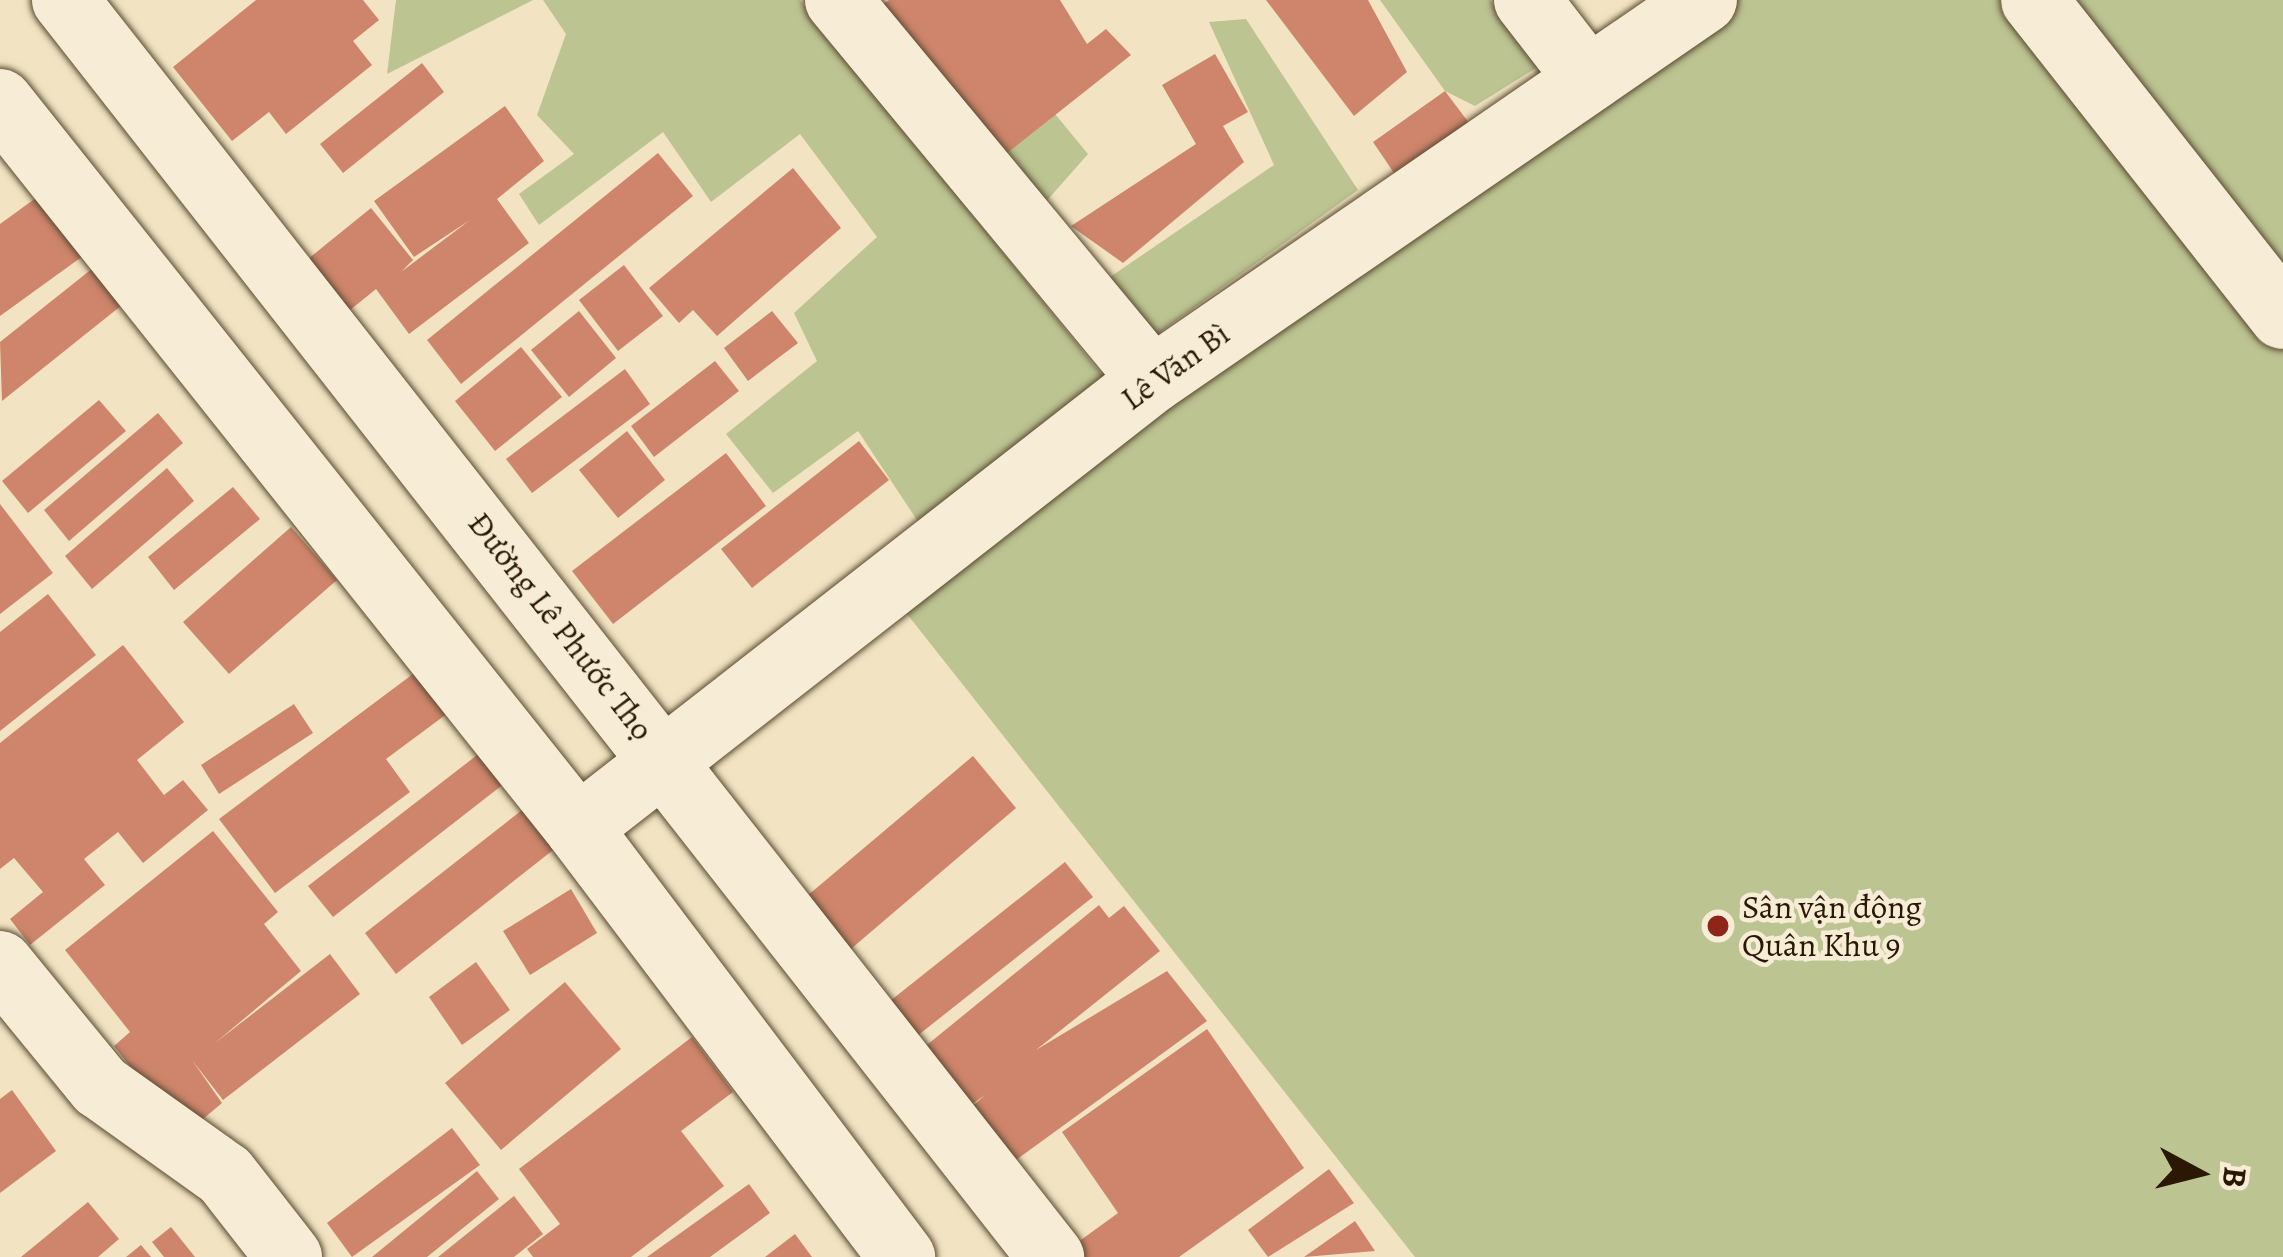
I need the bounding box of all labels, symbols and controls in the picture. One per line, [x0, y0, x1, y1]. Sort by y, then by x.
street label: Lê Văn Bì [1113, 313, 1237, 419]
street label: Đường Lê Phước Thọ [460, 504, 662, 748]
place label: Sân vận động Quân Khu 9 [1742, 887, 1922, 965]
marker: Sân vận động Quân Khu 9 [1705, 913, 1731, 939]
north arrow [2139, 1113, 2259, 1233]
text: B [2212, 1164, 2259, 1190]

